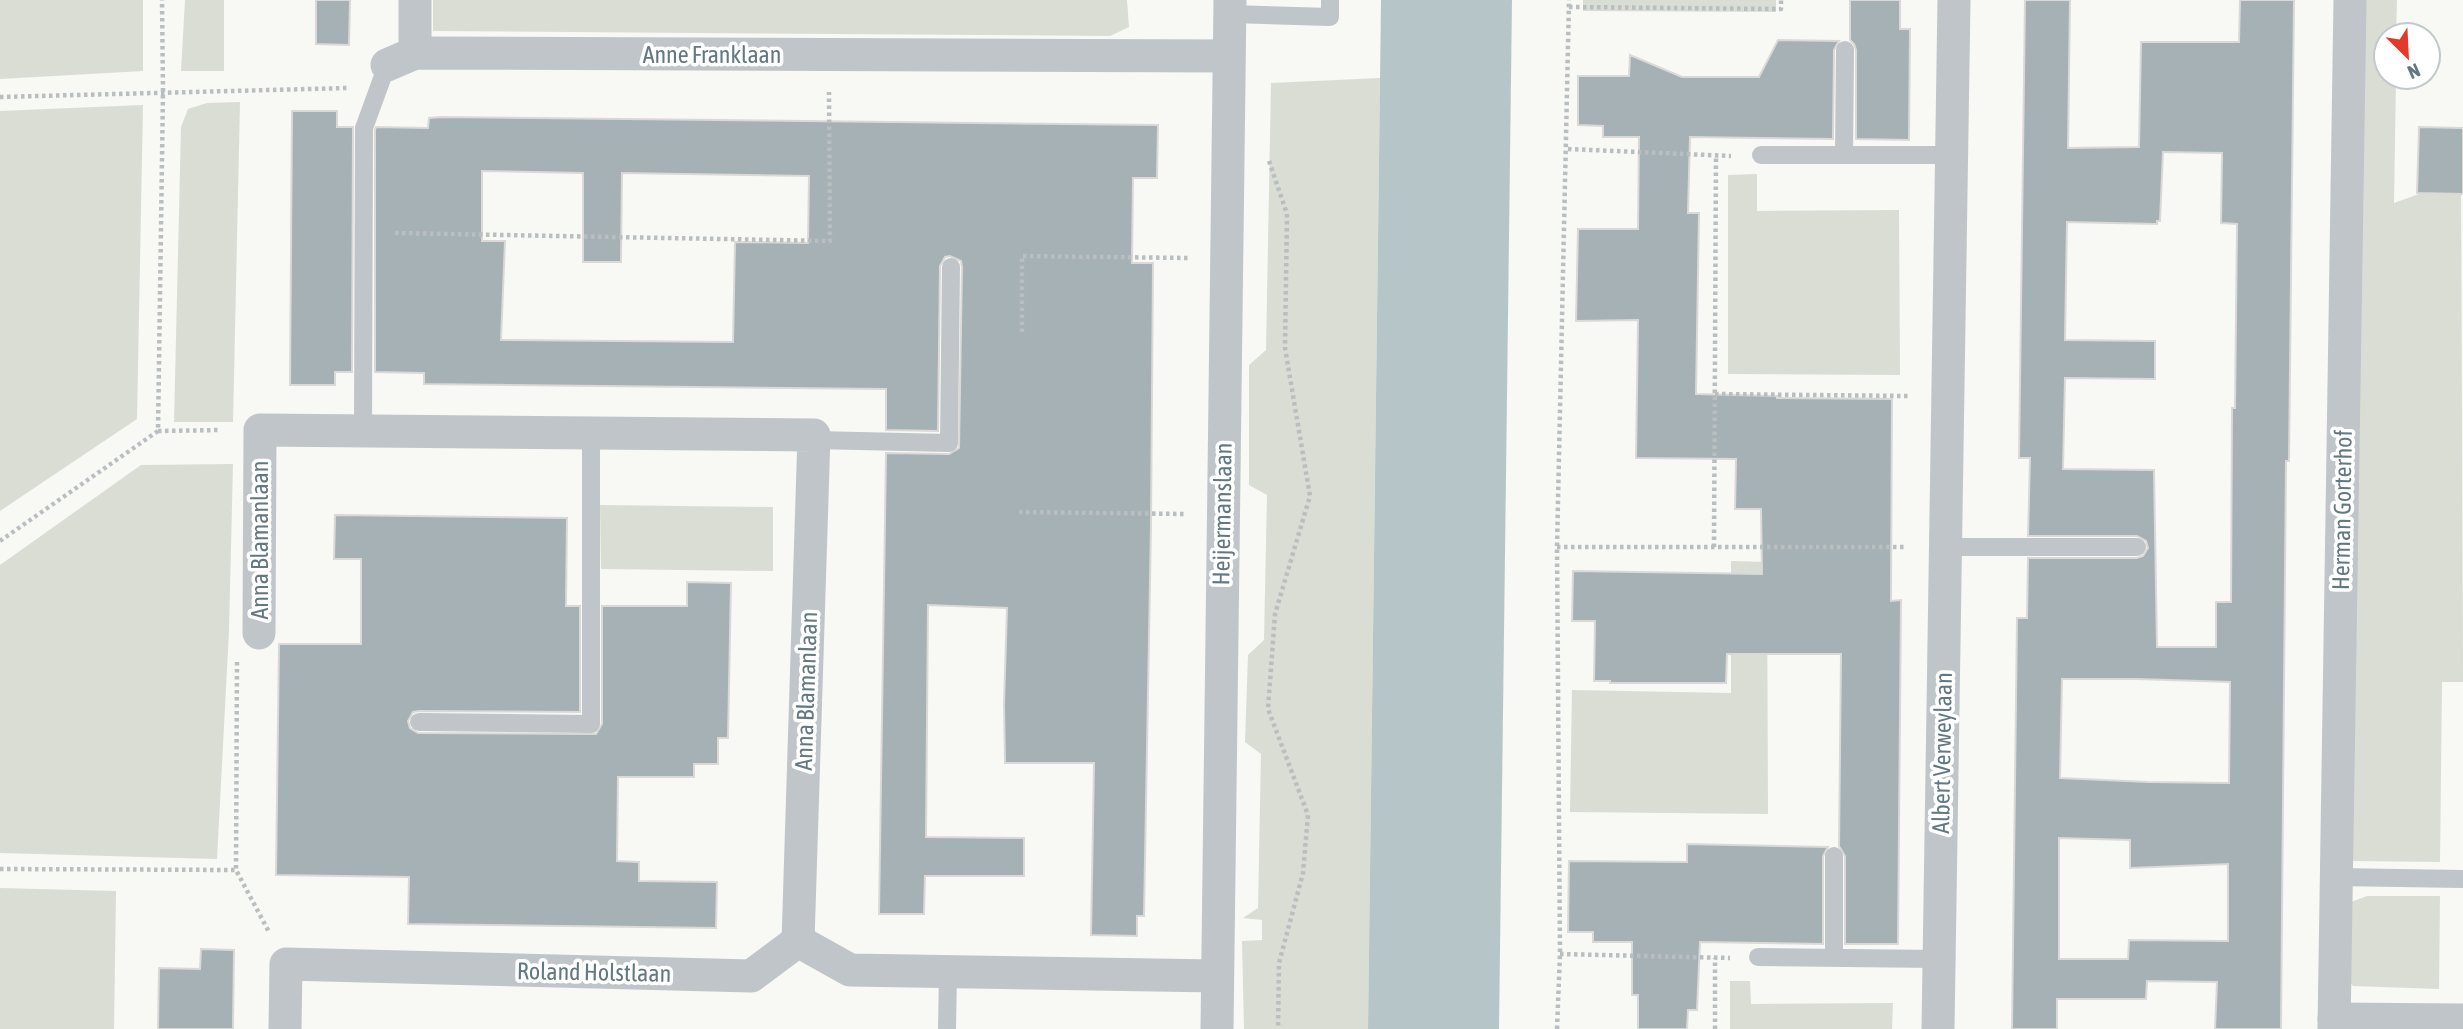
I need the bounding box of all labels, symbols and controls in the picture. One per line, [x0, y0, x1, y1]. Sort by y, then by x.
north arrow [2372, 21, 2442, 91]
street label: Anne Franklaan [643, 41, 781, 68]
text: N [2404, 59, 2424, 84]
street label: Herman Gorterhof [2327, 429, 2357, 590]
street label: Heijermanslaan [1207, 442, 1237, 586]
street label: Anna Blamanlaan [246, 461, 273, 619]
street label: Anna Blamanlaan [790, 611, 822, 771]
street label: Albert Verweylaan [1927, 672, 1957, 834]
street label: Roland Holstlaan [517, 957, 671, 987]

